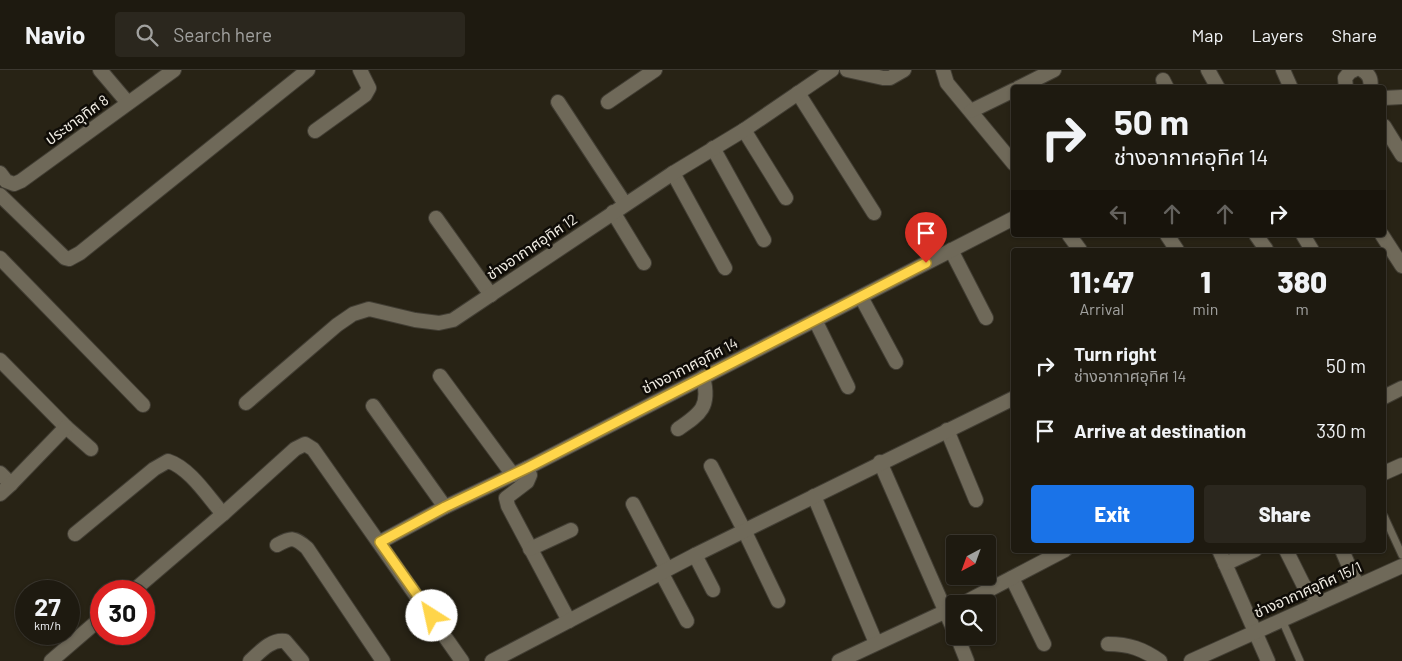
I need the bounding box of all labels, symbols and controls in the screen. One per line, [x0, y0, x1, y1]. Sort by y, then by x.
search box [115, 12, 465, 57]
text: Navio [25, 20, 85, 49]
icon: search [133, 21, 161, 49]
text: Search here [173, 23, 272, 46]
text: Map [1191, 24, 1223, 46]
text: Layers [1251, 24, 1304, 46]
text: Share [1332, 24, 1377, 46]
street label: ประชาอุทิศ 8 [41, 90, 112, 149]
text: 50 m [1114, 100, 1189, 142]
icon: right [1031, 105, 1096, 170]
text: ช่างอากาศอุทิศ 14 [1114, 143, 1268, 169]
icon: left [1105, 200, 1133, 228]
icon: ahead [1158, 200, 1186, 228]
icon: ahead [1211, 200, 1239, 228]
icon: right [1264, 200, 1292, 228]
street label: ช่างอากาศอุทิศ 12 [483, 209, 581, 284]
pin [905, 212, 947, 263]
icon: arrive [912, 219, 940, 247]
text: 11:47 [1070, 263, 1134, 299]
text: 1 [1200, 263, 1211, 299]
text: 380 [1277, 263, 1327, 299]
text: Arrival [1079, 299, 1124, 318]
text: min [1193, 299, 1218, 318]
text: m [1296, 299, 1309, 318]
street label: ช่างอากาศอุทิศ 14 [639, 333, 741, 398]
text: Turn right [1074, 342, 1156, 365]
icon: right [1031, 352, 1059, 380]
text: 50 m [1326, 354, 1366, 377]
text: ช่างอากาศอุทิศ 14 [1074, 366, 1186, 385]
icon: arrive [1031, 417, 1059, 445]
text: Arrive at destination [1074, 419, 1246, 442]
text: 330 m [1316, 419, 1366, 442]
button: Exit [1031, 485, 1194, 543]
button: Share [1204, 485, 1366, 543]
north arrow [946, 535, 996, 585]
map controls [946, 535, 996, 645]
street label: ช่างอากาศอุทิศ 15/1 [1251, 557, 1365, 622]
speed limit sign: 30 [90, 580, 155, 645]
position arrow [405, 589, 457, 641]
text: 27 [34, 591, 61, 621]
button: search [946, 595, 996, 645]
text: km/h [34, 618, 61, 632]

